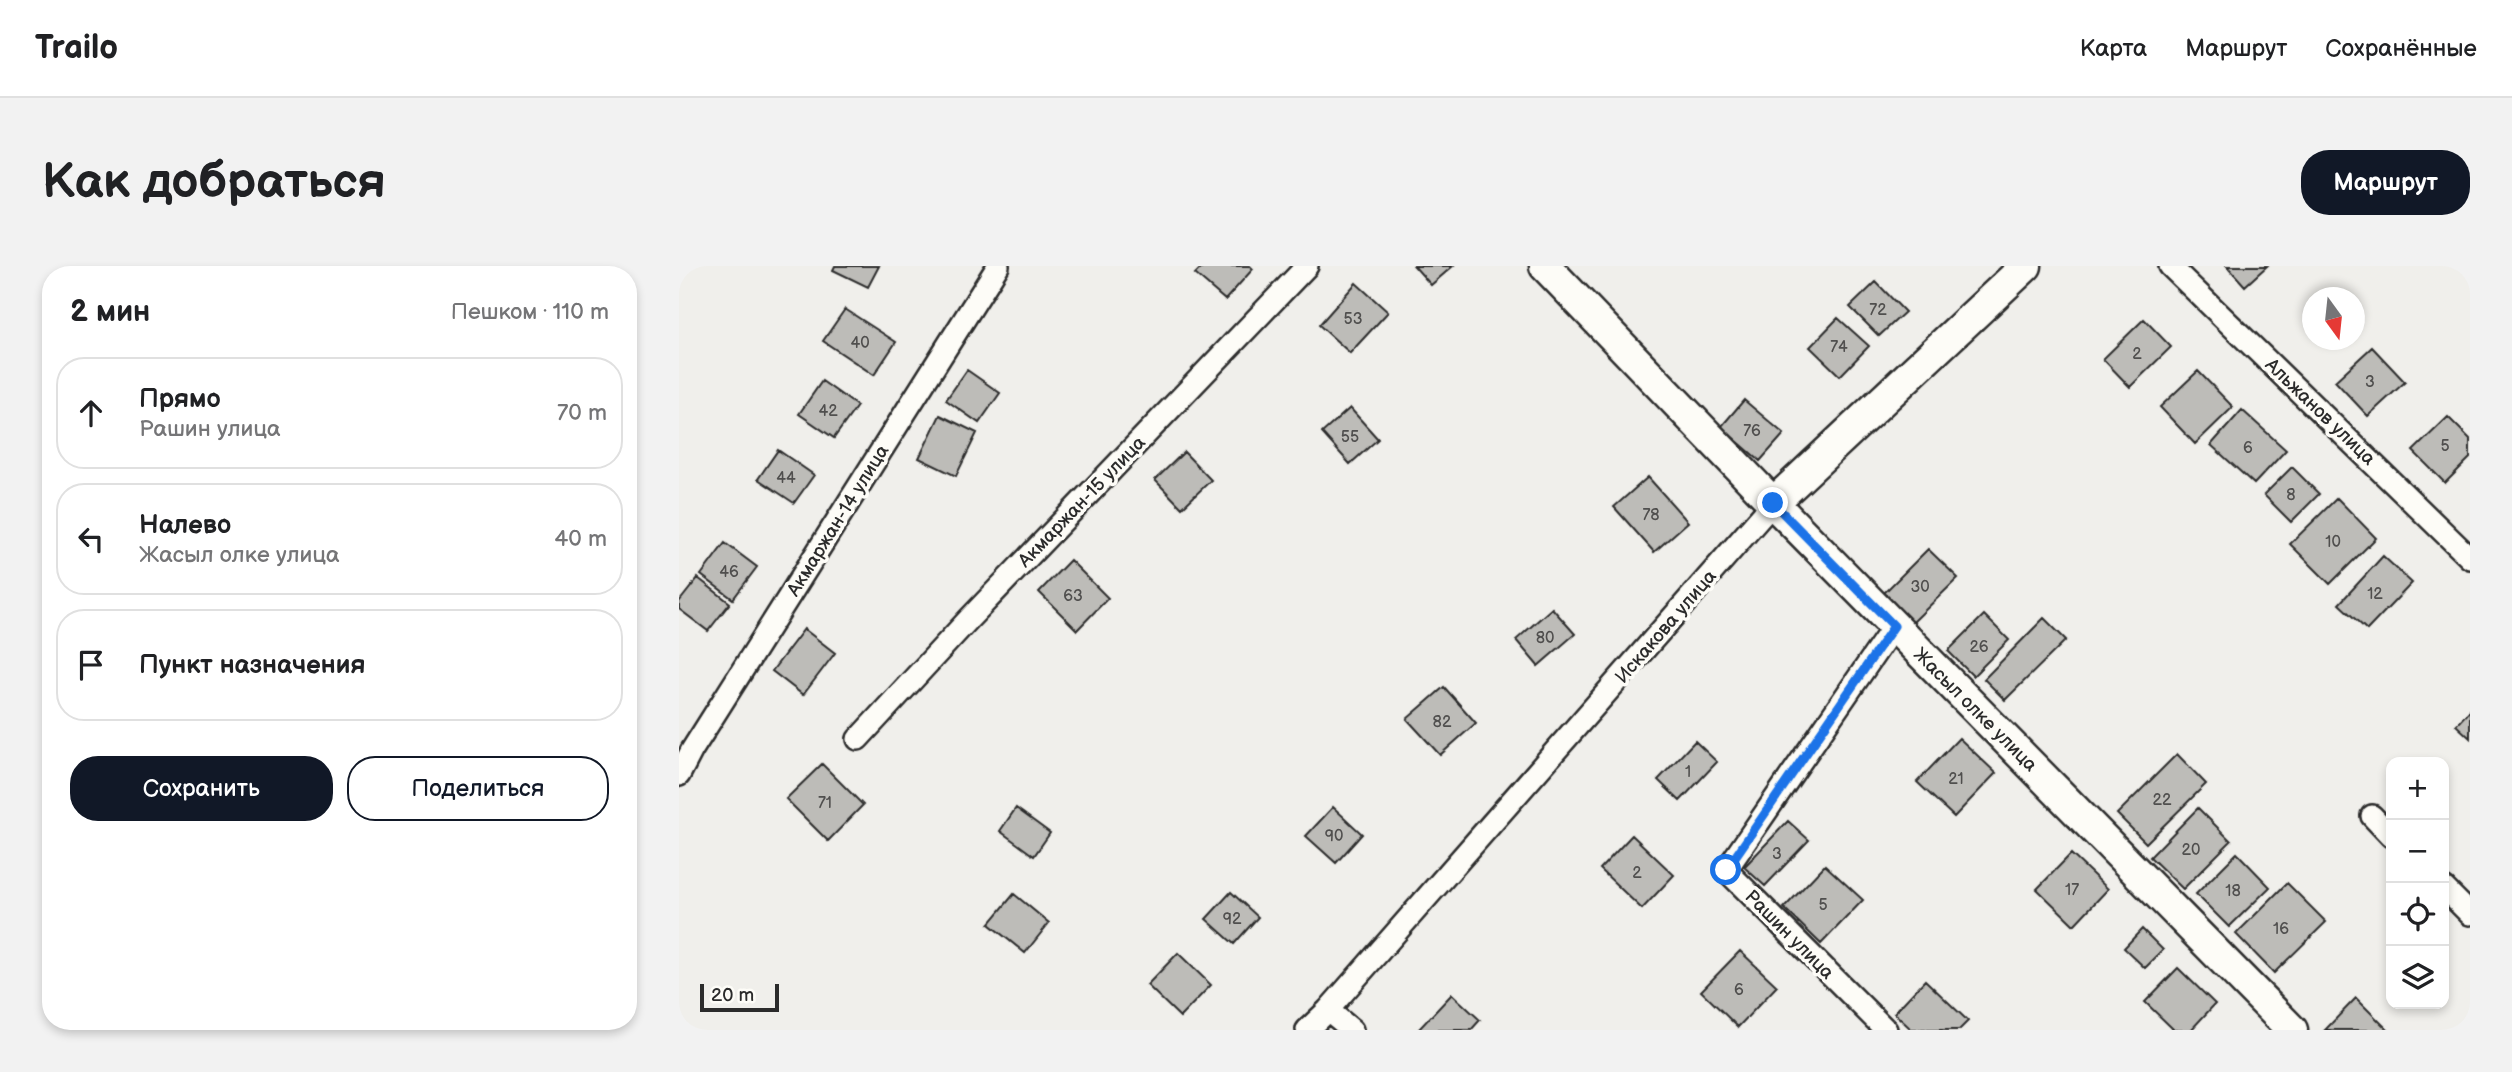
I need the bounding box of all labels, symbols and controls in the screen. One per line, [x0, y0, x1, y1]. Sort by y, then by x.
text: Trailo [35, 28, 118, 68]
text: Карта [2080, 34, 2147, 63]
text: Маршрут [2185, 34, 2287, 63]
text: Сохранённые [2325, 34, 2477, 63]
button: Маршрут [2301, 150, 2470, 215]
text: Как добраться [42, 153, 386, 212]
north arrow [2302, 287, 2365, 350]
text: 2 мин [70, 294, 150, 330]
text: Пешком · 110 m [451, 298, 609, 326]
house number: 72 [1869, 301, 1887, 320]
house number: 53 [1343, 310, 1363, 329]
house number: 40 [850, 334, 870, 353]
house number: 74 [1830, 338, 1848, 357]
house number: 2 [2132, 345, 2142, 364]
street label: Альжанов улица [2259, 353, 2380, 470]
house number: 3 [2365, 373, 2375, 392]
text: Прямо [139, 384, 221, 415]
icon: ahead [72, 394, 110, 432]
text: 70 m [557, 399, 607, 427]
house number: 42 [818, 402, 838, 421]
text: Рашин улица [139, 415, 281, 443]
house number: 76 [1743, 422, 1761, 441]
house number: 55 [1341, 428, 1359, 447]
street label: Акмаржан-15 улица [1013, 432, 1151, 573]
house number: 5 [2440, 437, 2450, 456]
house number: 6 [2243, 439, 2253, 458]
street label: Акмаржан-14 улица [782, 441, 894, 602]
house number: 44 [776, 469, 796, 488]
house number: 8 [2286, 486, 2296, 505]
route end [1757, 487, 1788, 518]
house number: 78 [1642, 506, 1660, 525]
text: Налево [139, 510, 231, 541]
icon: left [72, 520, 110, 558]
text: 40 m [554, 525, 607, 553]
house number: 10 [2325, 533, 2341, 552]
text: Жасыл олке улица [139, 541, 340, 569]
house number: 46 [719, 563, 739, 582]
street label: Искакова улица [1611, 565, 1722, 688]
house number: 30 [1910, 578, 1930, 597]
house number: 12 [2367, 585, 2383, 604]
house number: 63 [1063, 587, 1083, 606]
house number: 80 [1536, 629, 1554, 648]
house number: 26 [1969, 638, 1989, 657]
street label: Жасыл олке улица [1908, 643, 2042, 777]
icon: arrive [72, 646, 110, 684]
text: Пункт назначения [139, 650, 365, 681]
house number: 82 [1433, 713, 1452, 732]
button: Сохранить [70, 756, 333, 821]
button: Поделиться [347, 756, 609, 821]
map controls [2386, 757, 2449, 1009]
button: + [2386, 757, 2449, 820]
house number: 1 [1685, 763, 1691, 782]
house number: 21 [1948, 770, 1964, 789]
house number: 22 [2153, 791, 2172, 810]
house number: 71 [818, 794, 832, 813]
button: − [2386, 820, 2449, 883]
house number: 90 [1325, 827, 1343, 846]
house number: 20 [2182, 841, 2200, 860]
house number: 3 [1772, 845, 1782, 864]
route start [1710, 854, 1741, 885]
house number: 2 [1632, 864, 1642, 883]
house number: 17 [2065, 881, 2079, 900]
house number: 18 [2225, 882, 2241, 901]
button: locate [2386, 883, 2449, 946]
street label: Рашин улица [1739, 886, 1838, 985]
house number: 5 [1818, 896, 1828, 915]
house number: 92 [1223, 910, 1242, 929]
house number: 16 [2273, 920, 2289, 939]
button: layers [2386, 946, 2449, 1009]
scale bar [700, 981, 779, 1013]
house number: 6 [1734, 981, 1744, 1000]
text: 20 m [711, 984, 754, 1007]

